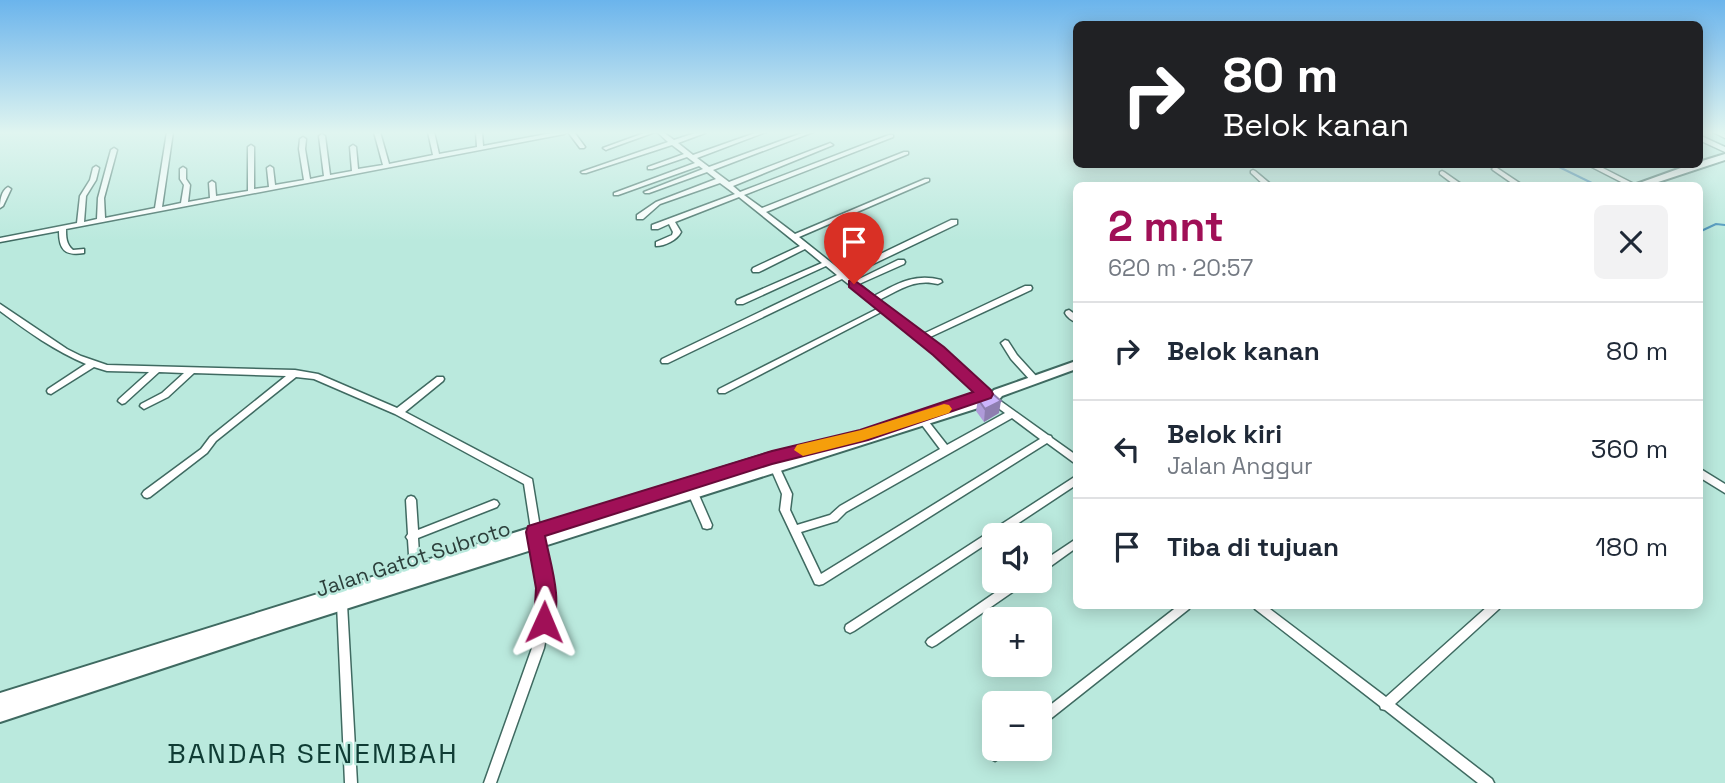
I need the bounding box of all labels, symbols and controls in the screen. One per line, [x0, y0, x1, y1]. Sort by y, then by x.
text: 80 m [1223, 44, 1338, 106]
icon: right [1108, 49, 1199, 140]
text: Belok kanan [1223, 105, 1409, 145]
text: 2 mnt [1108, 200, 1224, 253]
button: close [1594, 205, 1668, 279]
pin [824, 212, 884, 284]
icon: arrive [835, 223, 873, 261]
text: 620 m · 20:57 [1108, 253, 1253, 283]
icon: right [1108, 332, 1146, 370]
text: Belok kanan [1167, 334, 1320, 368]
text: 80 m [1606, 334, 1668, 368]
text: Belok kiri [1167, 417, 1282, 451]
icon: left [1108, 430, 1146, 468]
text: 360 m [1591, 432, 1668, 466]
text: Jalan Anggur [1167, 451, 1313, 481]
street label: Jalan Gatot Subroto [312, 514, 514, 603]
map controls [982, 523, 1052, 761]
button: sound [982, 523, 1052, 593]
icon: arrive [1108, 528, 1146, 566]
text: Tiba di tujuan [1167, 530, 1339, 564]
text: 180 m [1595, 530, 1668, 564]
position arrow [507, 585, 581, 659]
button: + [982, 607, 1052, 677]
button: − [982, 691, 1052, 761]
district label: BANDAR SENEMBAH [167, 735, 459, 771]

